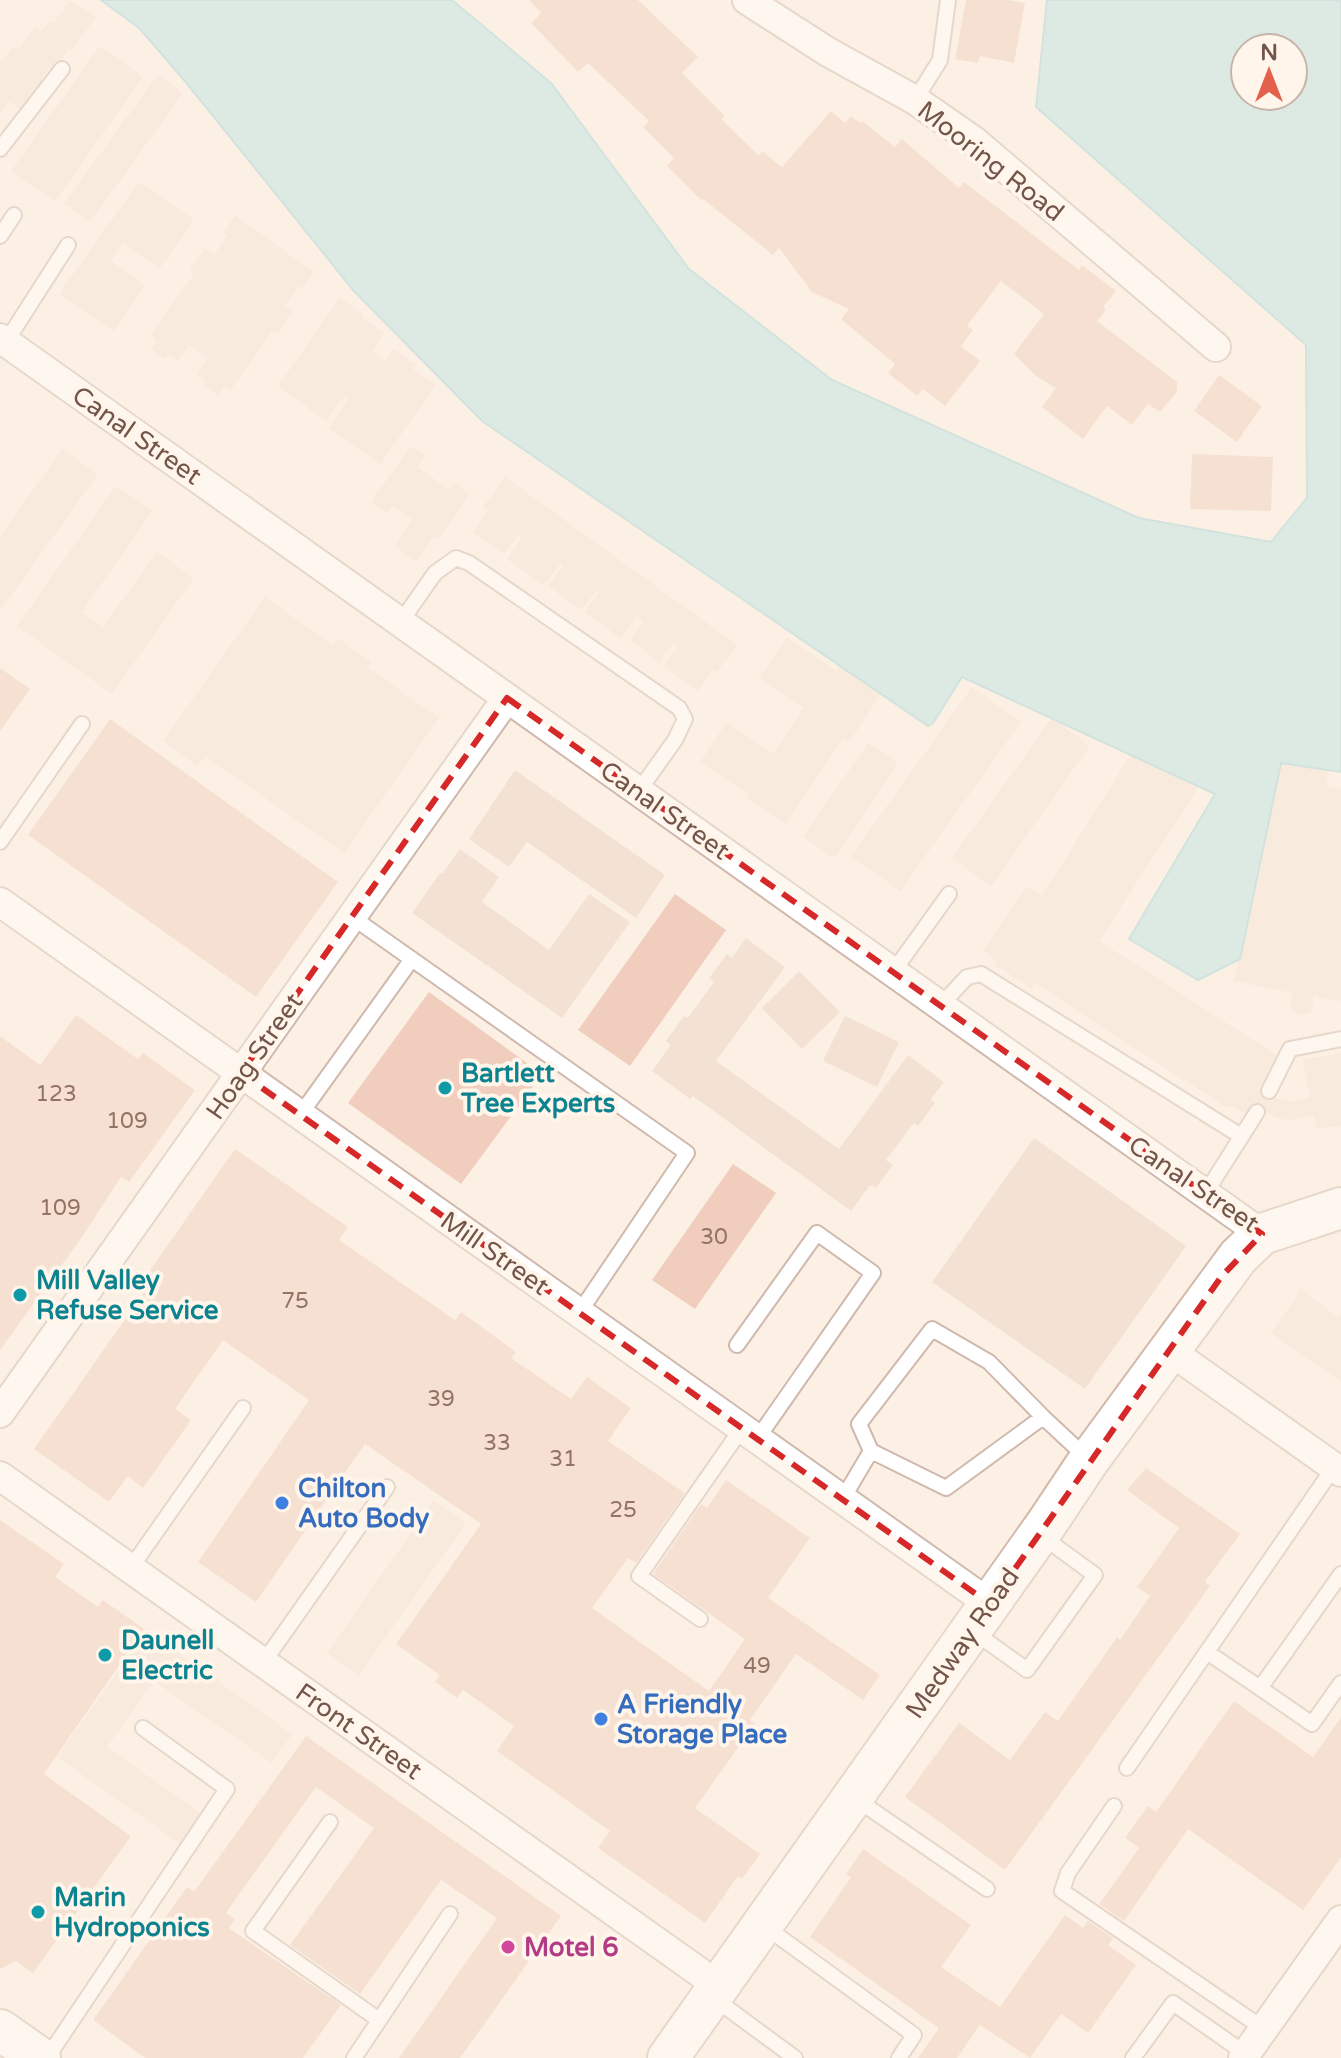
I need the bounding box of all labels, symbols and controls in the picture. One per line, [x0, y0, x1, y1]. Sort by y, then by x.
north arrow [1229, 32, 1309, 112]
text: N [1260, 40, 1278, 66]
street label: Mooring Road [911, 95, 1070, 228]
street label: Canal Street [66, 380, 207, 491]
street label: Canal Street [594, 755, 735, 866]
street label: Hoag Street [200, 987, 309, 1125]
place label: Bartlett Tree Experts [460, 1058, 615, 1119]
marker: Bartlett Tree Experts [436, 1079, 454, 1097]
house number: 123 [35, 1081, 77, 1107]
house number: 109 [106, 1108, 148, 1134]
street label: Canal Street [1123, 1129, 1265, 1239]
house number: 109 [39, 1195, 81, 1221]
street label: Mill Street [434, 1205, 555, 1302]
house number: 30 [700, 1224, 728, 1250]
place label: Mill Valley Refuse Service [36, 1265, 219, 1326]
marker: Mill Valley Refuse Service [11, 1286, 29, 1304]
house number: 75 [281, 1288, 309, 1314]
house number: 39 [427, 1386, 455, 1412]
house number: 33 [483, 1430, 511, 1456]
house number: 31 [549, 1446, 577, 1472]
place label: Chilton Auto Body [298, 1473, 429, 1534]
marker: Chilton Auto Body [273, 1494, 291, 1512]
house number: 25 [609, 1497, 637, 1523]
street label: Medway Road [899, 1562, 1026, 1725]
place label: Daunell Electric [121, 1625, 214, 1686]
marker: Daunell Electric [96, 1646, 114, 1664]
house number: 49 [743, 1653, 771, 1679]
street label: Front Street [290, 1677, 428, 1786]
place label: A Friendly Storage Place [617, 1689, 788, 1750]
marker: A Friendly Storage Place [592, 1710, 610, 1728]
place label: Marin Hydroponics [54, 1882, 210, 1943]
marker: Marin Hydroponics [29, 1903, 47, 1921]
place label: Motel 6 [524, 1932, 618, 1963]
marker: Motel 6 [499, 1938, 517, 1956]

